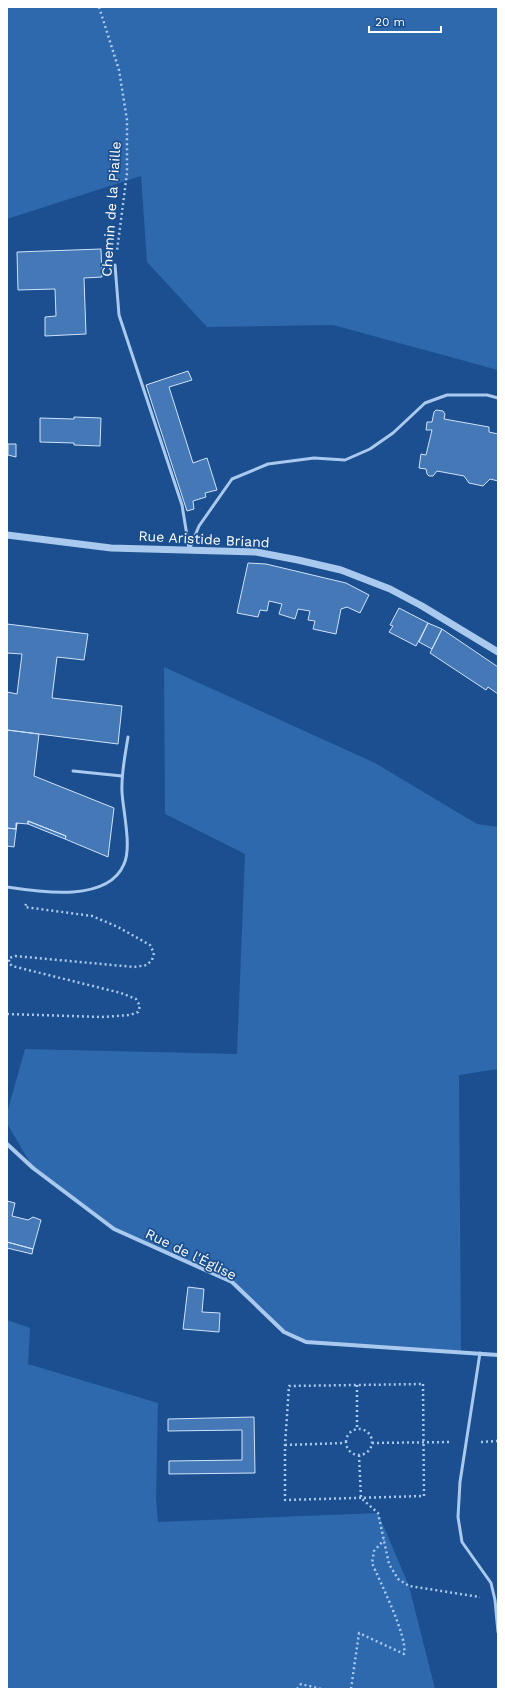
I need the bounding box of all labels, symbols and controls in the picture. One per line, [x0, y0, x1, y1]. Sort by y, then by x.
scale bar [369, 8, 441, 34]
text: 20 m [375, 15, 405, 29]
street label: Chemin de la Piaille [98, 141, 124, 277]
street label: Rue Aristide Briand [138, 528, 270, 550]
street label: Rue de l'Église [143, 1225, 239, 1283]

